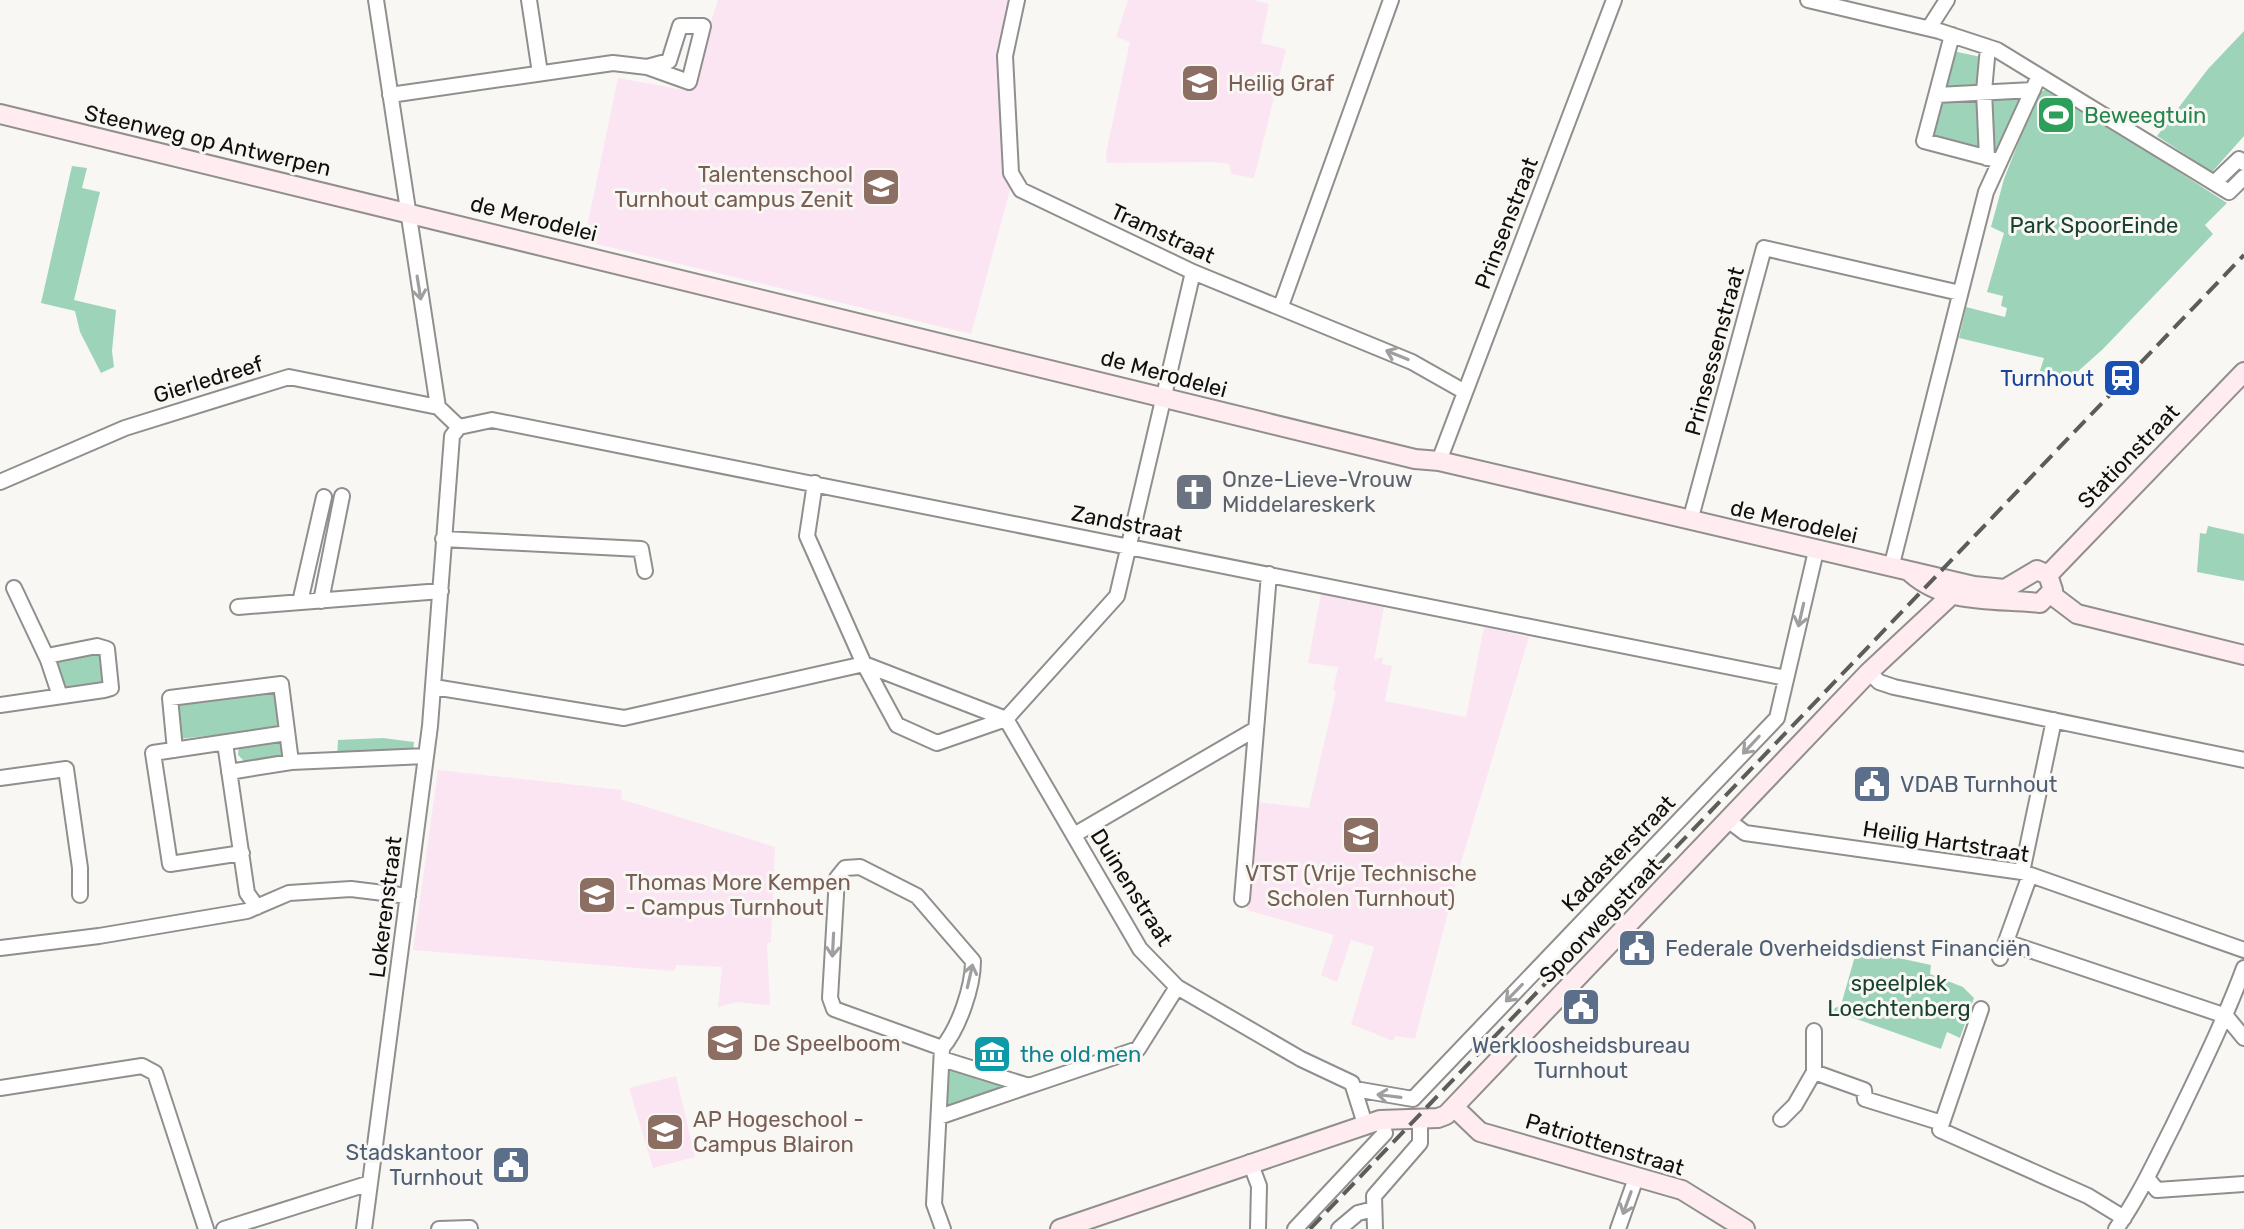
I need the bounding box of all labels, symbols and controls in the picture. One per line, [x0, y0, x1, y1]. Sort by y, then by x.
school or university icon: Heilig Graf [1179, 62, 1221, 104]
place label: Heilig Graf [1228, 70, 1335, 97]
sports icon: Beweegtuin [2035, 94, 2077, 136]
street label: Steenweg op Antwerpen [82, 99, 334, 182]
place label: Beweegtuin [2084, 102, 2206, 129]
street label: Prinsenstraat [1469, 153, 1544, 293]
place label: Talentenschool Turnhout campus Zenit [615, 161, 853, 213]
school or university icon: Talentenschool Turnhout campus Zenit [860, 166, 902, 208]
street label: de Merodelei [468, 190, 600, 247]
street label: Tramstraat [1107, 198, 1219, 269]
park label: Park SpoorEinde [2010, 212, 2178, 239]
street label: Prinsessenstraat [1679, 263, 1750, 438]
one-way arrow [412, 275, 427, 300]
street label: de Merodelei [1098, 344, 1230, 403]
one-way arrow [1385, 347, 1410, 362]
street label: Gierledreef [150, 350, 267, 409]
station icon: Turnhout [2101, 357, 2143, 399]
place label: Turnhout [2000, 365, 2094, 392]
street label: Stationstraat [2072, 398, 2185, 514]
place label: Onze-Lieve-Vrouw Middelareskerk [1222, 466, 1413, 518]
church icon: Onze-Lieve-Vrouw Middelareskerk [1173, 471, 1215, 513]
street label: de Merodelei [1728, 494, 1860, 549]
street label: Zandstraat [1069, 500, 1185, 548]
one-way arrow [1793, 601, 1808, 627]
one-way arrow [1742, 735, 1761, 755]
public building icon: VDAB Turnhout [1851, 763, 1893, 805]
place label: VDAB Turnhout [1900, 771, 2058, 798]
street label: Kadasterstraat [1556, 789, 1681, 917]
school or university icon: VTST (Vrije Technische Scholen Turnhout) [1340, 814, 1382, 856]
street label: Heilig Hartstraat [1861, 815, 2031, 868]
street label: Duinenstraat [1085, 824, 1179, 951]
street label: Lokerenstraat [363, 834, 408, 979]
street label: Spoorwegstraat [1534, 852, 1667, 989]
place label: VTST (Vrije Technische Scholen Turnhout) [1245, 860, 1477, 912]
place label: Thomas More Kempen - Campus Turnhout [625, 869, 851, 921]
school or university icon: Thomas More Kempen - Campus Turnhout [576, 874, 618, 916]
public building icon: Federale Overheidsdienst Financiën [1616, 927, 1658, 969]
one-way arrow [826, 931, 841, 958]
place label: Federale Overheidsdienst Financiën [1665, 935, 2031, 962]
one-way arrow [963, 964, 978, 990]
park label: speelplek Loechtenberg [1827, 970, 1971, 1022]
one-way arrow [1505, 983, 1523, 1003]
public building icon: Werkloosheidsbureau Turnhout [1560, 986, 1602, 1028]
school or university icon: De Speelboom [704, 1022, 746, 1064]
place label: De Speelboom [753, 1030, 901, 1057]
place label: Werkloosheidsbureau Turnhout [1472, 1032, 1690, 1084]
museum icon: the old men [971, 1033, 1013, 1075]
place label: the old men [1020, 1041, 1141, 1068]
one-way arrow [1376, 1089, 1403, 1104]
place label: AP Hogeschool - Campus Blairon [693, 1106, 864, 1158]
street label: Patriottenstraat [1522, 1108, 1688, 1182]
school or university icon: AP Hogeschool - Campus Blairon [644, 1111, 686, 1153]
place label: Stadskantoor Turnhout [346, 1139, 484, 1191]
public building icon: Stadskantoor Turnhout [490, 1144, 532, 1186]
one-way arrow [1619, 1191, 1633, 1215]

